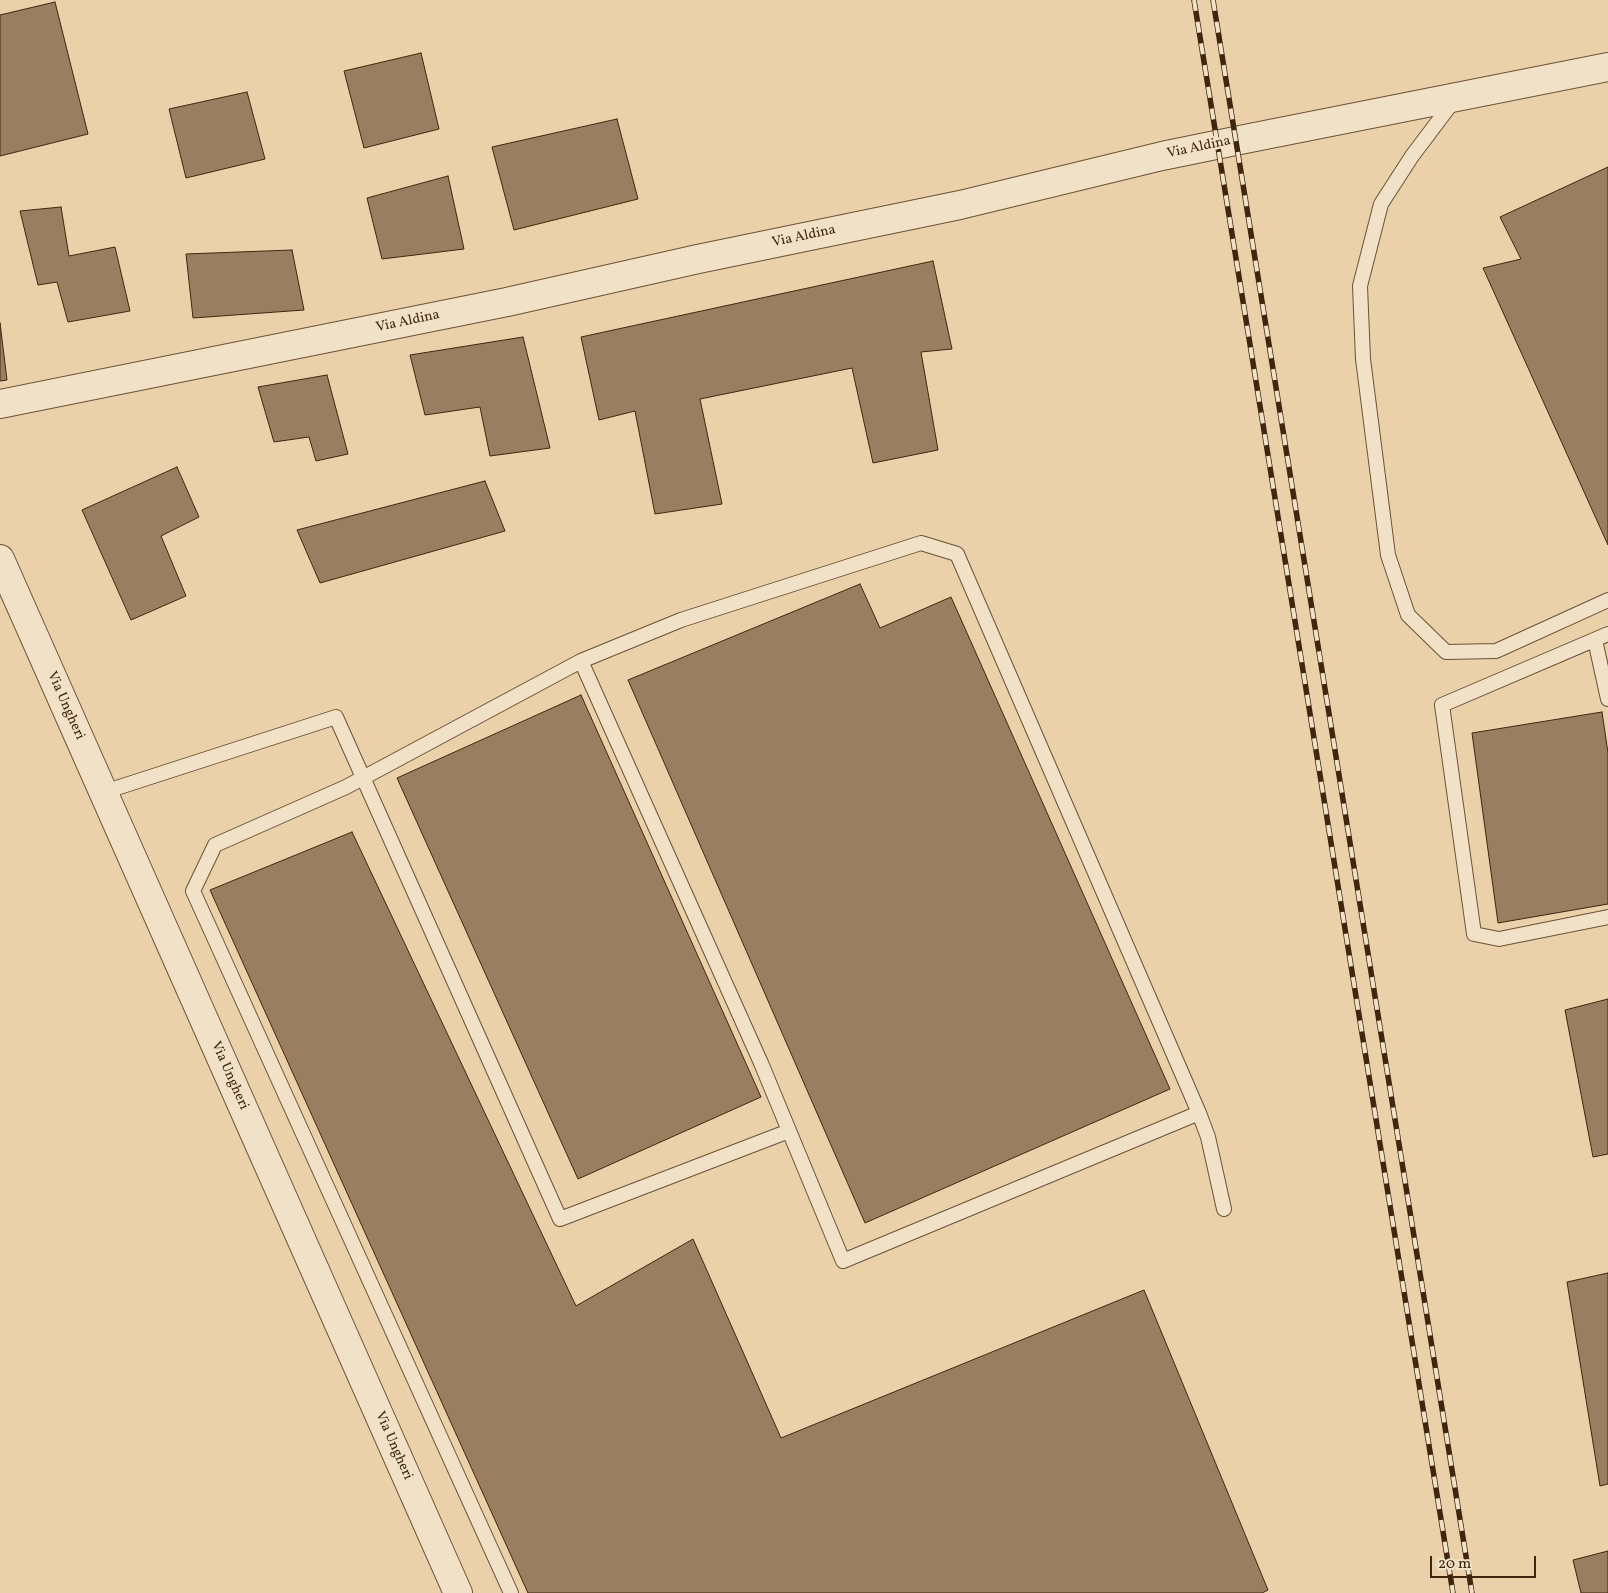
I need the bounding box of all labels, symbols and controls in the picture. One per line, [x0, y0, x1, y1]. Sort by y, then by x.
street label: Via Aldina [1166, 133, 1232, 163]
street label: Via Aldina [771, 222, 837, 252]
street label: Via Aldina [375, 307, 441, 337]
street label: Via Ungheri [42, 669, 88, 743]
street label: Via Ungheri [206, 1039, 252, 1113]
street label: Via Ungheri [370, 1409, 416, 1483]
scale bar [1433, 1546, 1539, 1578]
text: 20 m [1438, 1554, 1471, 1575]

